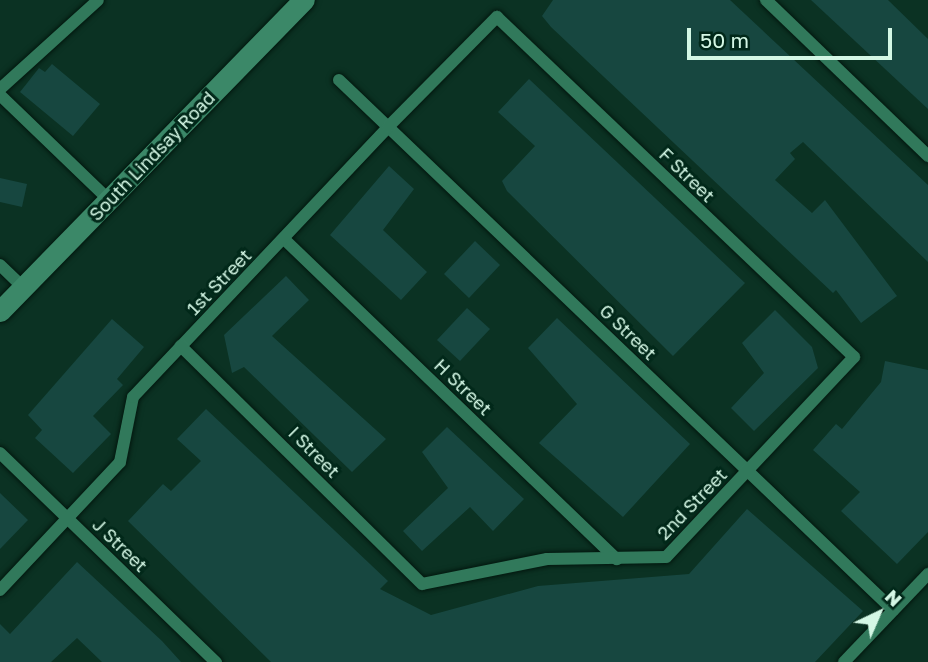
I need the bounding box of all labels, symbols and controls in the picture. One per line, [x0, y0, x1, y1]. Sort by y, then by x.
scale bar [690, 14, 895, 58]
text: 50 m [700, 27, 749, 53]
street label: South Lindsay Road [85, 87, 219, 225]
street label: F Street [655, 143, 719, 207]
street label: 1st Street [182, 245, 256, 319]
street label: G Street [595, 300, 661, 364]
street label: H Street [430, 354, 496, 420]
street label: I Street [284, 422, 344, 482]
street label: 2nd Street [653, 464, 731, 544]
street label: J Street [88, 514, 152, 576]
north arrow [844, 578, 914, 648]
text: N [881, 584, 907, 611]

